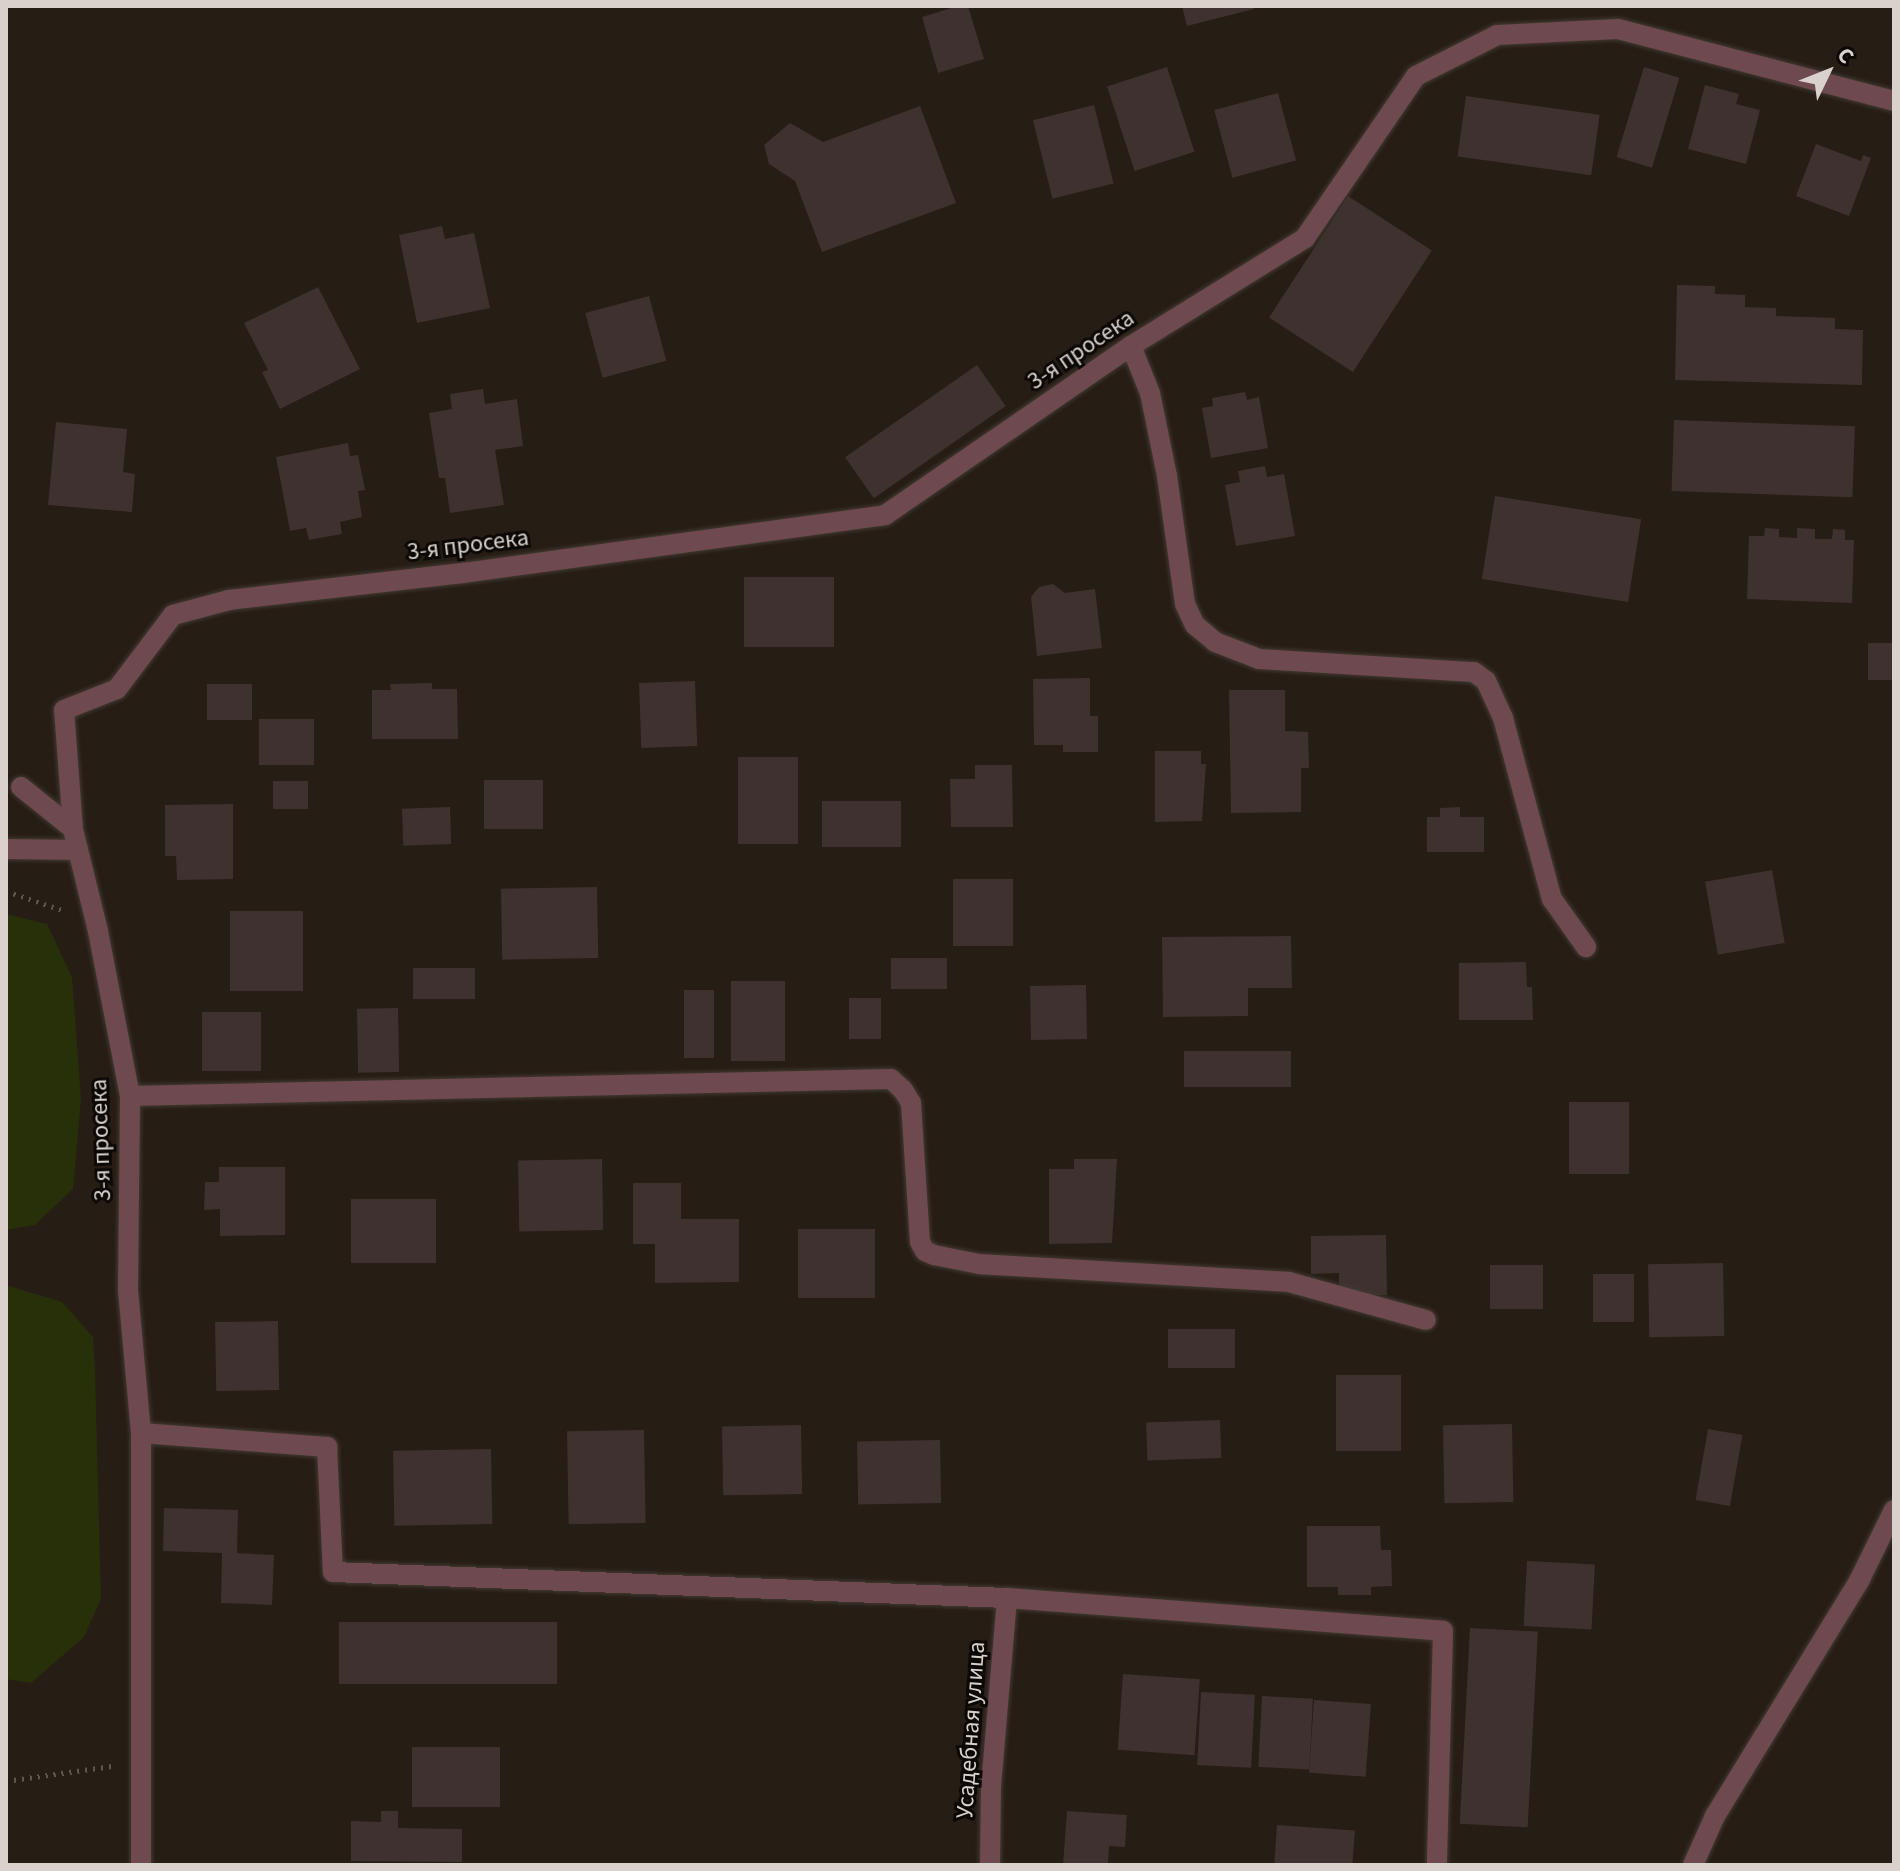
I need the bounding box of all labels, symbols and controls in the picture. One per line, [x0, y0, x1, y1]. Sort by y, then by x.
north arrow [1788, 32, 1868, 112]
text: С [1829, 40, 1862, 71]
street label: 3-я просека [1022, 304, 1140, 396]
street label: 3-я просека [406, 523, 530, 567]
street label: 3-я просека [84, 1079, 118, 1201]
street label: Усадебная улица [950, 1640, 992, 1820]

